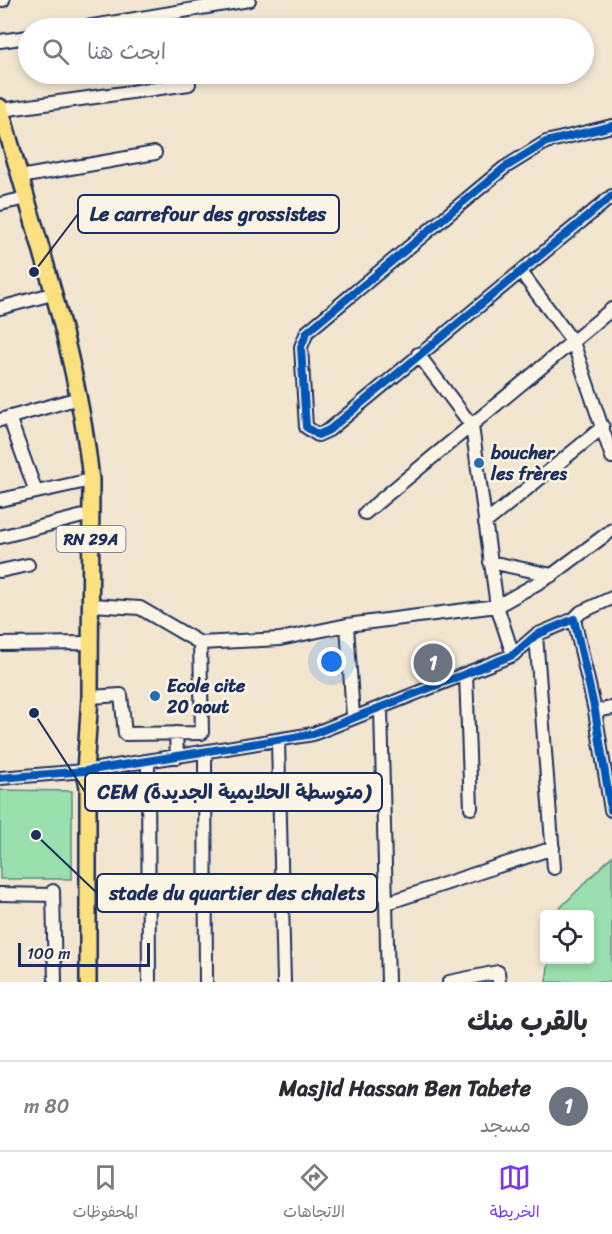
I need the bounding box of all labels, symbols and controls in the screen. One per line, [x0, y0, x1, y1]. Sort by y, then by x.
search box [18, 18, 594, 84]
text: ابحث هنا [87, 32, 166, 71]
icon: search [39, 35, 72, 68]
callout: Le carrefour des grossistes [78, 195, 339, 233]
text: Le carrefour des grossistes [90, 197, 327, 232]
place label: boucher les frères [490, 437, 567, 490]
marker: boucher les frères [472, 456, 486, 470]
road number: RN 29A [56, 526, 125, 552]
pin: 1 [414, 640, 452, 686]
your location [317, 647, 346, 676]
place label: Ecole cite 20 aout [166, 670, 246, 723]
marker: Ecole cite 20 aout [148, 689, 162, 703]
callout: CEM (متوسطة الحلايمية الجديدة) [85, 773, 382, 811]
text: CEM (متوسطة الحلايمية الجديدة) [97, 775, 372, 810]
callout: stade du quartier des chalets [97, 874, 377, 912]
text: stade du quartier des chalets [108, 876, 366, 911]
map controls [540, 910, 594, 964]
button: locate [540, 910, 594, 964]
text: 100 m [27, 939, 71, 968]
scale bar [18, 940, 150, 968]
text: بالقرب منك [467, 998, 588, 1044]
text: Masjid Hassan Ben Tabete [279, 1069, 531, 1108]
text: 80 m [24, 1089, 69, 1124]
text: 1 [564, 1089, 573, 1124]
text: مسجد [480, 1108, 531, 1143]
tab: المحفوظات [72, 1161, 138, 1226]
tab: الاتجاهات [283, 1161, 345, 1226]
tab: الخريطة [490, 1161, 540, 1226]

